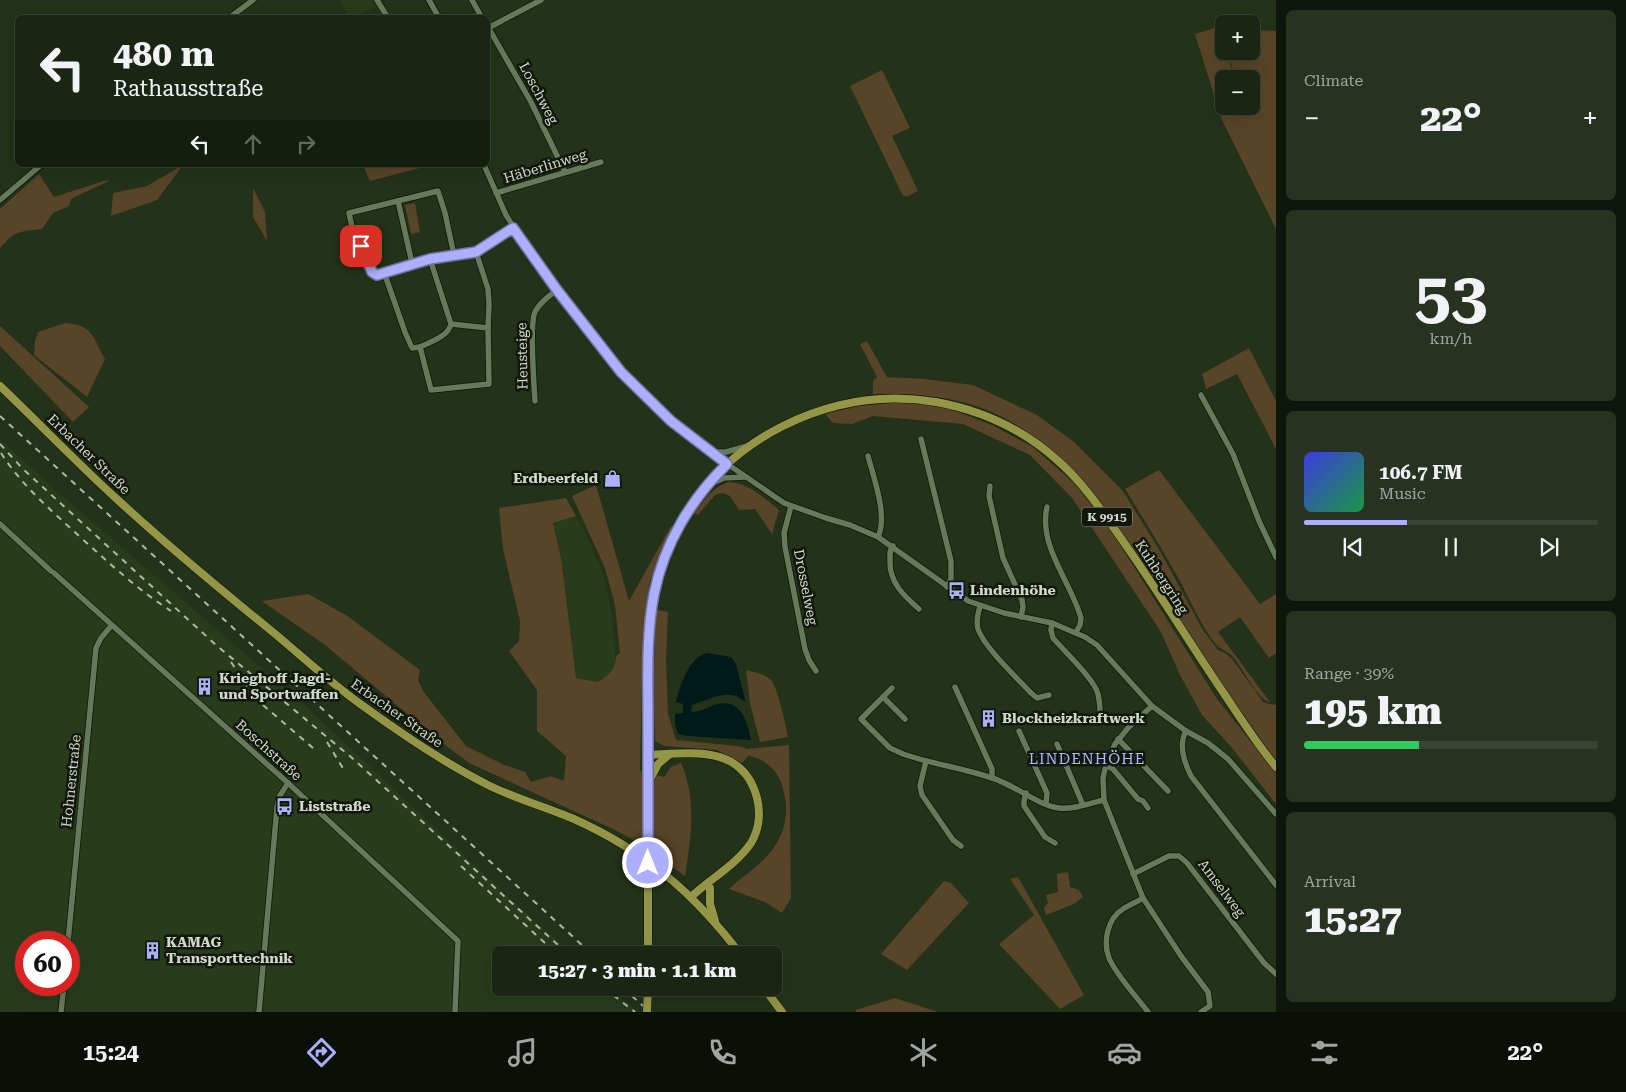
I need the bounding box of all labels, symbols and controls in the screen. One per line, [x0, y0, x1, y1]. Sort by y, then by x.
map controls [1215, 15, 1260, 115]
button: + [1215, 15, 1260, 60]
text: 480 m [113, 34, 214, 75]
icon: left [30, 35, 95, 100]
street label: Loschweg [516, 59, 562, 127]
button: − [1215, 70, 1260, 115]
text: Climate [1304, 71, 1363, 90]
text: Rathausstraße [113, 76, 263, 101]
text: 22° [1420, 96, 1482, 140]
text: − [1304, 102, 1320, 135]
text: + [1582, 102, 1598, 135]
icon: left [186, 130, 214, 158]
icon: ahead [239, 130, 267, 158]
icon: right [292, 130, 320, 158]
street label: Häberlinweg [501, 146, 589, 186]
pin [340, 225, 382, 267]
icon: arrive [347, 232, 375, 260]
text: 53 [1415, 258, 1487, 334]
street label: Heusteige [513, 322, 531, 390]
text: km/h [1430, 329, 1472, 348]
street label: Erbacher Straße [44, 411, 134, 498]
text: 106.7 FM [1379, 461, 1462, 484]
shop icon: Erdbeerfeld [602, 468, 622, 488]
place label: Erdbeerfeld [513, 470, 599, 486]
text: Music [1379, 484, 1426, 503]
road number: K 9915 [1082, 508, 1132, 526]
icon: previous [1339, 533, 1367, 561]
icon: pause [1437, 533, 1465, 561]
icon: next [1535, 533, 1563, 561]
street label: Kuhbergring [1132, 537, 1192, 617]
street label: Drosselweg [791, 548, 821, 626]
bus stop icon: Lindenhöhe [946, 580, 966, 600]
place label: Lindenhöhe [970, 582, 1056, 598]
text: Range · 39% [1304, 664, 1394, 683]
place label: Krieghoff Jagd- und Sportwaffen [219, 670, 339, 702]
street label: Erbacher Straße [348, 675, 446, 751]
building icon: Krieghoff Jagd- und Sportwaffen [195, 676, 215, 696]
text: 195 km [1304, 689, 1442, 733]
building icon: Blockheizkraftwerk [978, 708, 998, 728]
place label: Blockheizkraftwerk [1002, 710, 1145, 726]
street label: Boschstraße [233, 716, 305, 784]
street label: Hohnerstraße [58, 734, 84, 828]
district label: LINDENHÖHE [1029, 750, 1145, 768]
bus stop icon: Liststraße [275, 796, 295, 816]
place label: Liststraße [299, 798, 370, 814]
position arrow [621, 836, 673, 888]
street label: Amselweg [1195, 856, 1249, 920]
text: Arrival [1304, 872, 1356, 891]
text: 15:27 [1304, 897, 1402, 941]
speed limit sign: 60 [15, 931, 80, 996]
place label: KAMAG Transporttechnik [166, 934, 293, 966]
building icon: KAMAG Transporttechnik [142, 940, 162, 960]
text: 15:27 · 3 min · 1.1 km [538, 959, 736, 982]
icon: directions [304, 1035, 339, 1070]
icon: music [505, 1035, 540, 1070]
icon: phone [705, 1035, 740, 1070]
icon: climate [906, 1035, 941, 1070]
icon: car [1107, 1035, 1142, 1070]
icon: filters [1307, 1035, 1342, 1070]
text: 15:24 [83, 1040, 139, 1065]
text: 22° [1508, 1040, 1543, 1065]

